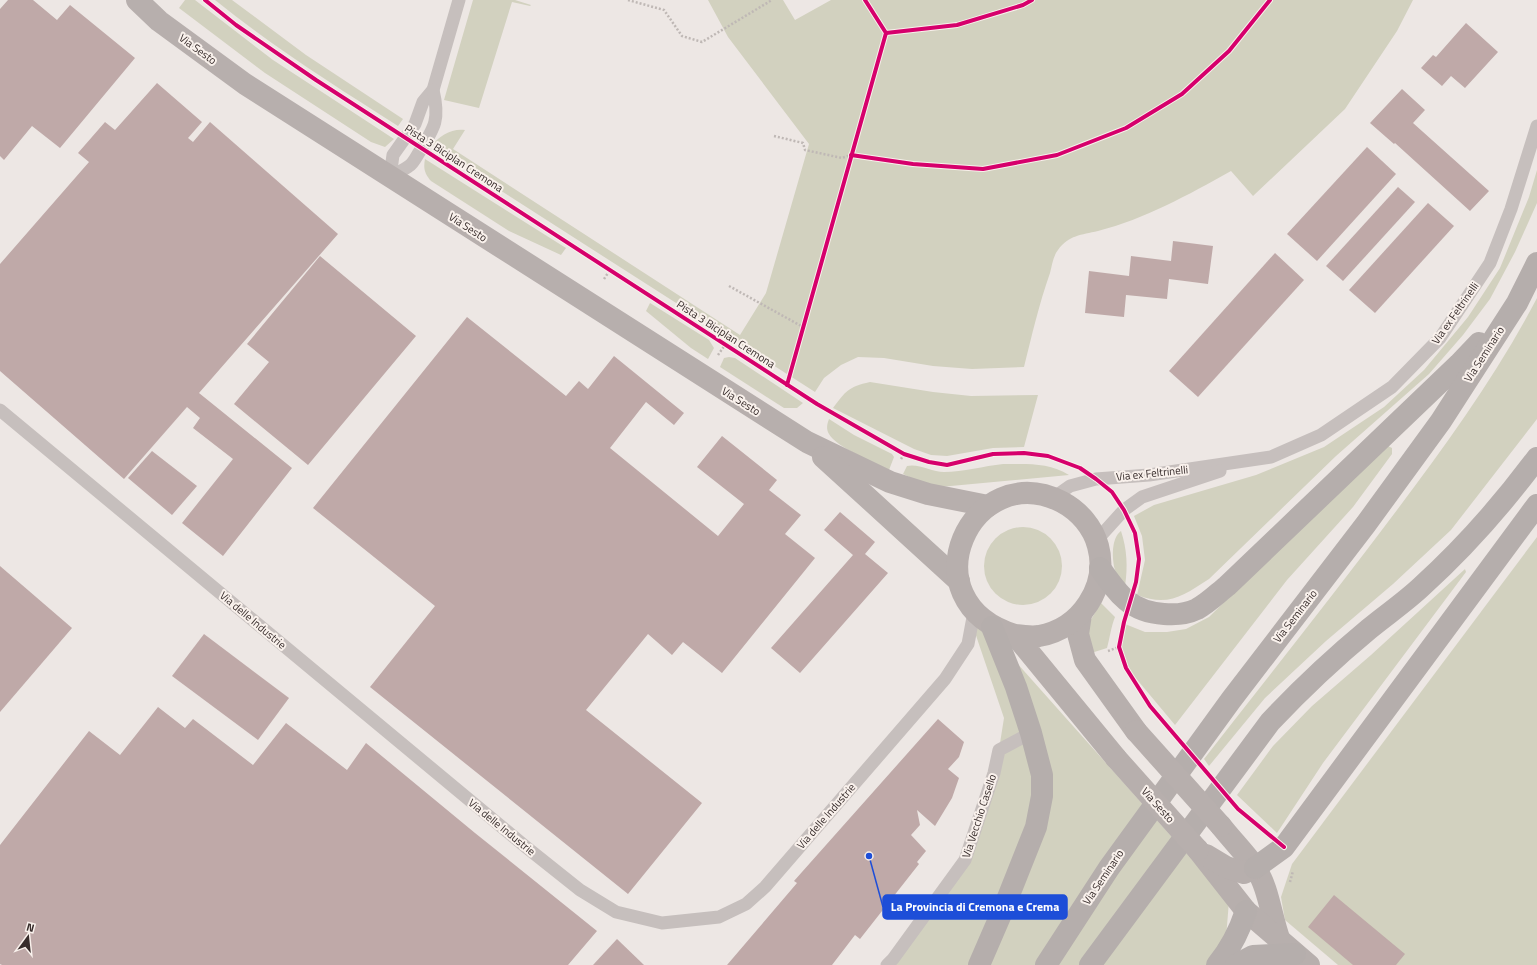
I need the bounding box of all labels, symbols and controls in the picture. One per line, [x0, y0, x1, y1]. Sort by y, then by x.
street label: Via Sesto [176, 30, 220, 68]
street label: Pista 3 Biciplan Cremona [402, 120, 507, 196]
street label: Via Sesto [446, 209, 491, 246]
street label: Via ex Feltrinelli [1428, 279, 1482, 347]
street label: Pista 3 Biciplan Cremona [674, 296, 779, 372]
street label: Via Seminario [1460, 323, 1508, 385]
street label: Via Sesto [719, 383, 764, 419]
street label: Via ex Feltrinelli [1115, 461, 1189, 485]
street label: Via Seminario [1269, 586, 1321, 646]
street label: Via delle Industrie [216, 587, 290, 653]
street label: Via Vecchio Casello [958, 772, 1000, 860]
street label: Via delle Industrie [793, 779, 859, 852]
street label: Via Sesto [1138, 784, 1178, 826]
street label: Via delle Industrie [465, 795, 539, 859]
street label: Via Seminario [1079, 846, 1127, 908]
callout: La Provincia di Cremona e Crema [883, 895, 1067, 919]
text: La Provincia di Cremona e Crema [891, 897, 1059, 916]
north arrow [8, 917, 48, 957]
text: N [25, 919, 36, 936]

